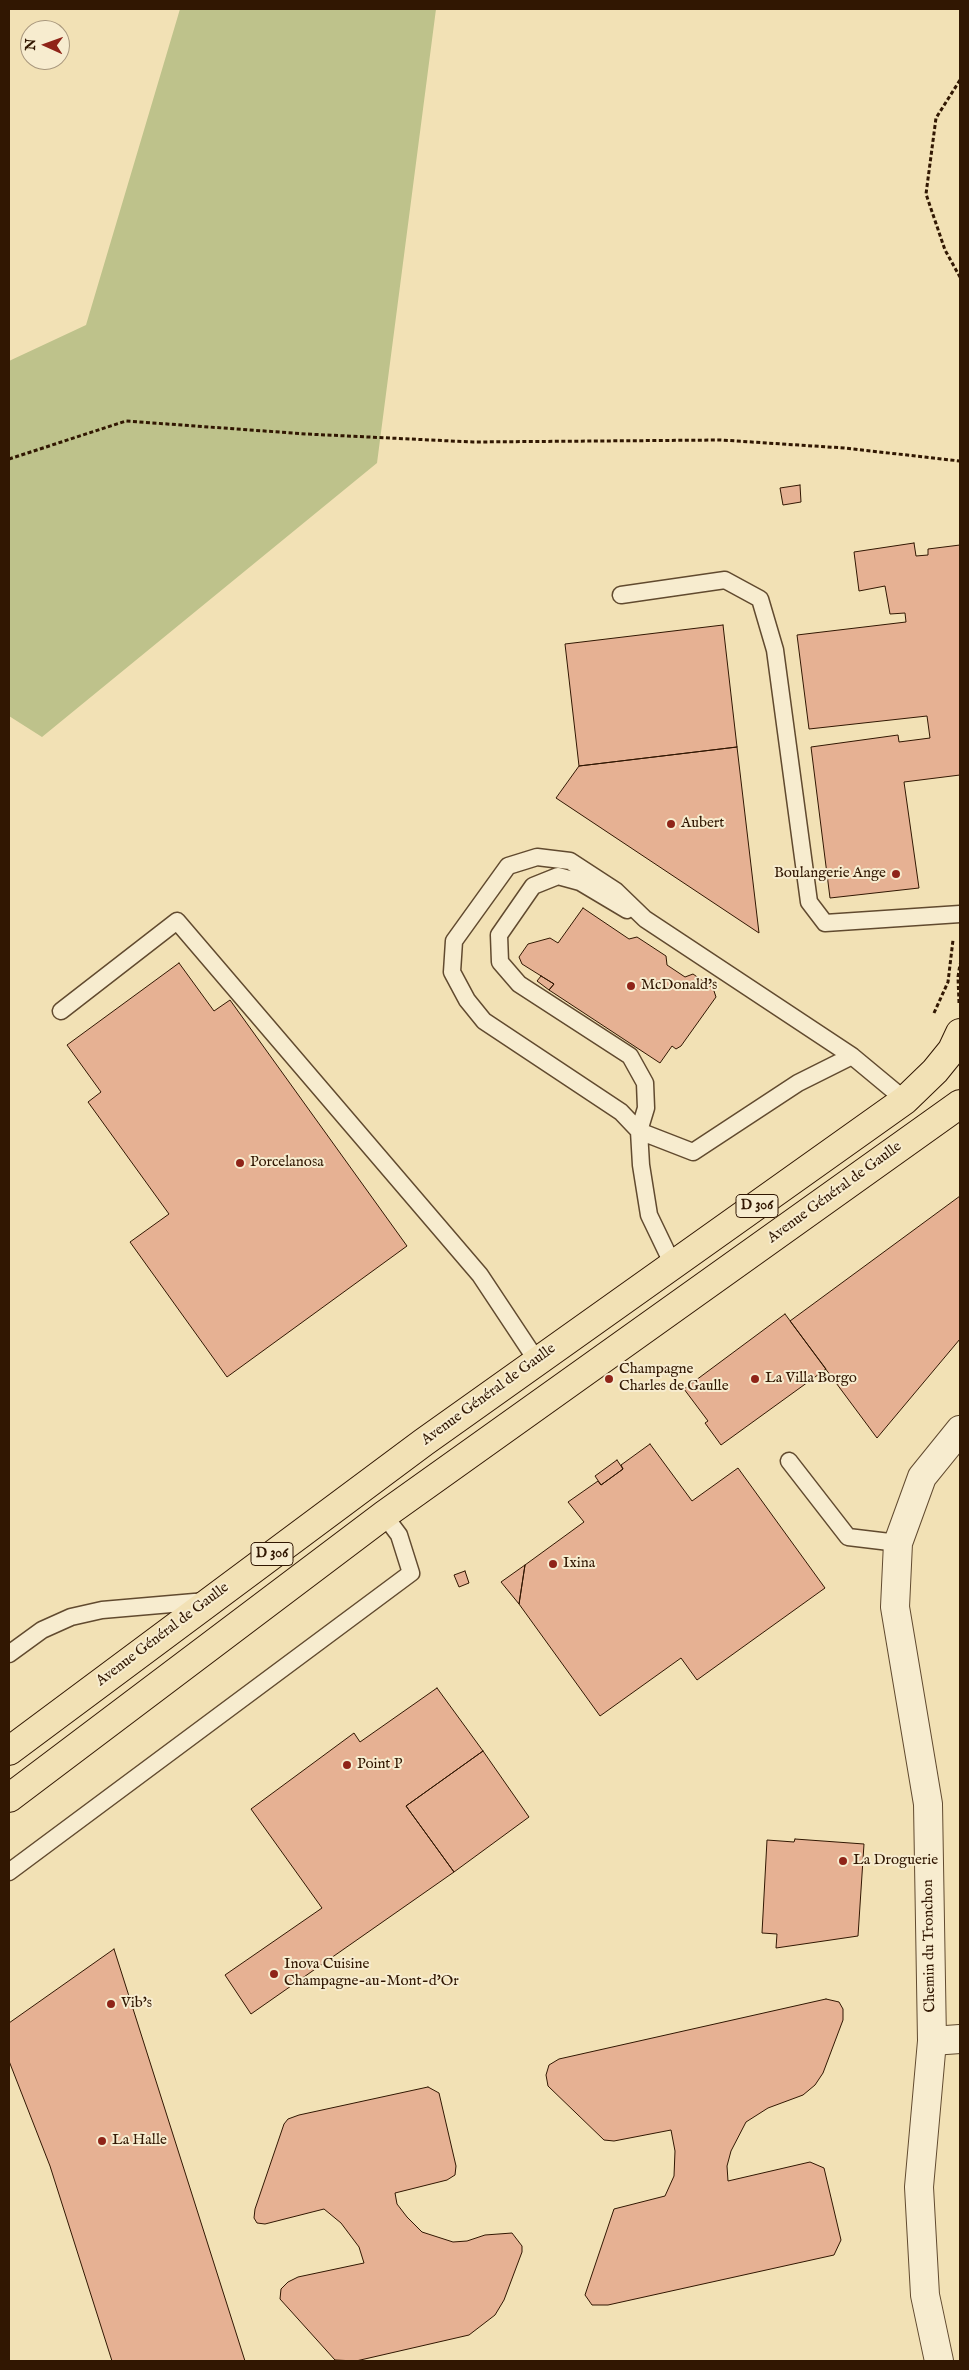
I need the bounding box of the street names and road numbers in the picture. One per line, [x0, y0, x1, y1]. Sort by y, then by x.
street label: Avenue Général de Gaulle [764, 1138, 906, 1248]
road number: D 306 [736, 1194, 778, 1218]
street label: Avenue Général de Gaulle [418, 1340, 560, 1450]
road number: D 306 [251, 1542, 293, 1566]
street label: Avenue Général de Gaulle [93, 1579, 233, 1691]
street label: Chemin du Tronchon [920, 1879, 940, 2013]

